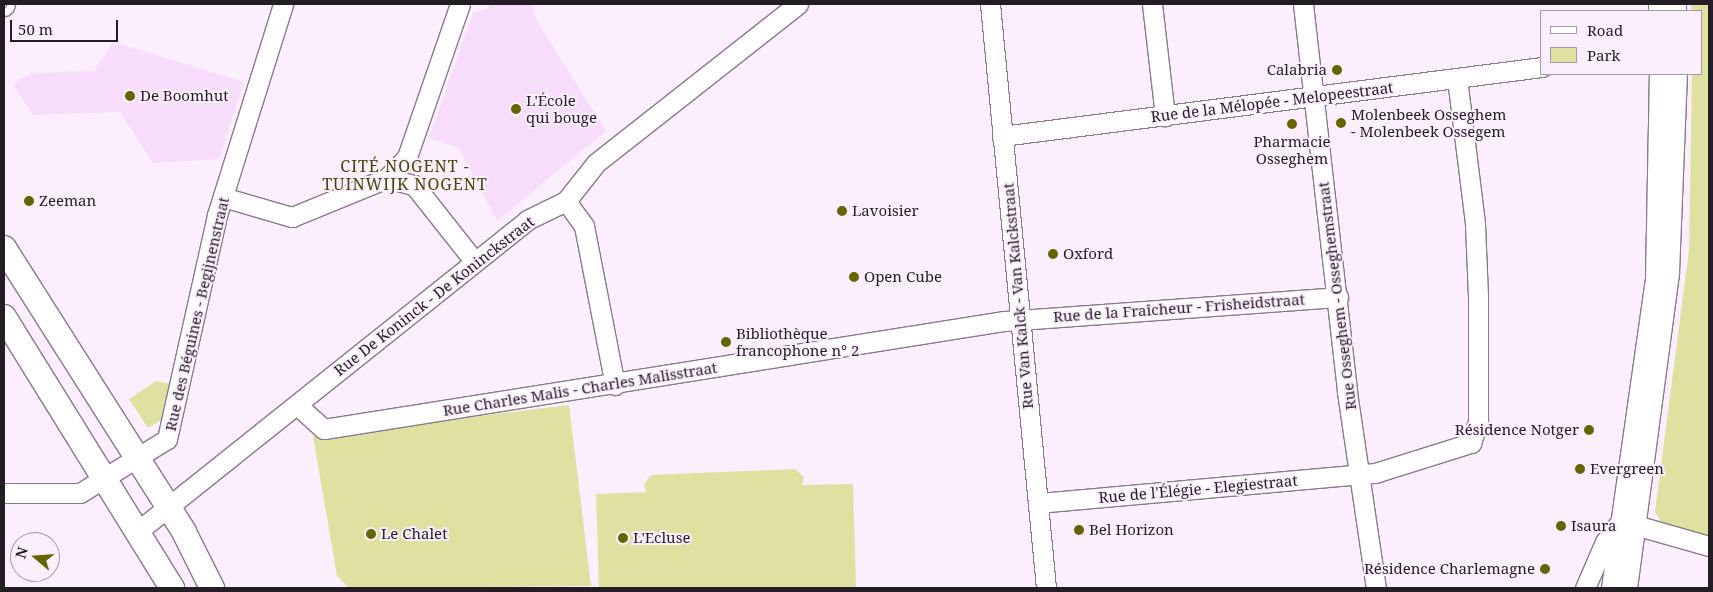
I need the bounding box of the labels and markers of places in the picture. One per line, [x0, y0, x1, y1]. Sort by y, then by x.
place label: Calabria [1267, 61, 1327, 79]
marker: Calabria [1331, 64, 1343, 76]
place label: De Boomhut [140, 87, 228, 105]
marker: De Boomhut [124, 90, 136, 102]
place label: L'École qui bouge [526, 91, 597, 126]
marker: L'École qui bouge [510, 103, 522, 115]
place label: Molenbeek Osseghem - Molenbeek Ossegem [1351, 105, 1506, 140]
marker: Molenbeek Osseghem - Molenbeek Ossegem [1335, 117, 1347, 129]
marker: Pharmacie Osseghem [1286, 118, 1298, 130]
place label: Pharmacie Osseghem [1254, 132, 1330, 167]
place label: Zeeman [39, 192, 96, 210]
marker: Zeeman [23, 195, 35, 207]
place label: Lavoisier [852, 202, 919, 220]
marker: Lavoisier [836, 205, 848, 217]
place label: Oxford [1063, 245, 1113, 263]
marker: Oxford [1047, 248, 1059, 260]
place label: Open Cube [864, 268, 942, 286]
marker: Open Cube [848, 271, 860, 283]
place label: Bibliothèque francophone n° 2 [736, 324, 859, 359]
marker: Bibliothèque francophone n° 2 [720, 336, 732, 348]
place label: Résidence Notger [1455, 421, 1579, 439]
marker: Résidence Notger [1583, 424, 1595, 436]
place label: Evergreen [1590, 460, 1664, 478]
marker: Evergreen [1574, 463, 1586, 475]
place label: Isaura [1571, 517, 1616, 535]
marker: Isaura [1555, 520, 1567, 532]
place label: Bel Horizon [1089, 521, 1174, 539]
marker: Bel Horizon [1073, 524, 1085, 536]
place label: Le Chalet [381, 525, 447, 543]
marker: Le Chalet [365, 528, 377, 540]
place label: L'Ecluse [633, 529, 690, 547]
marker: L'Ecluse [617, 532, 629, 544]
place label: Résidence Charlemagne [1364, 560, 1535, 578]
marker: Résidence Charlemagne [1539, 563, 1551, 575]

